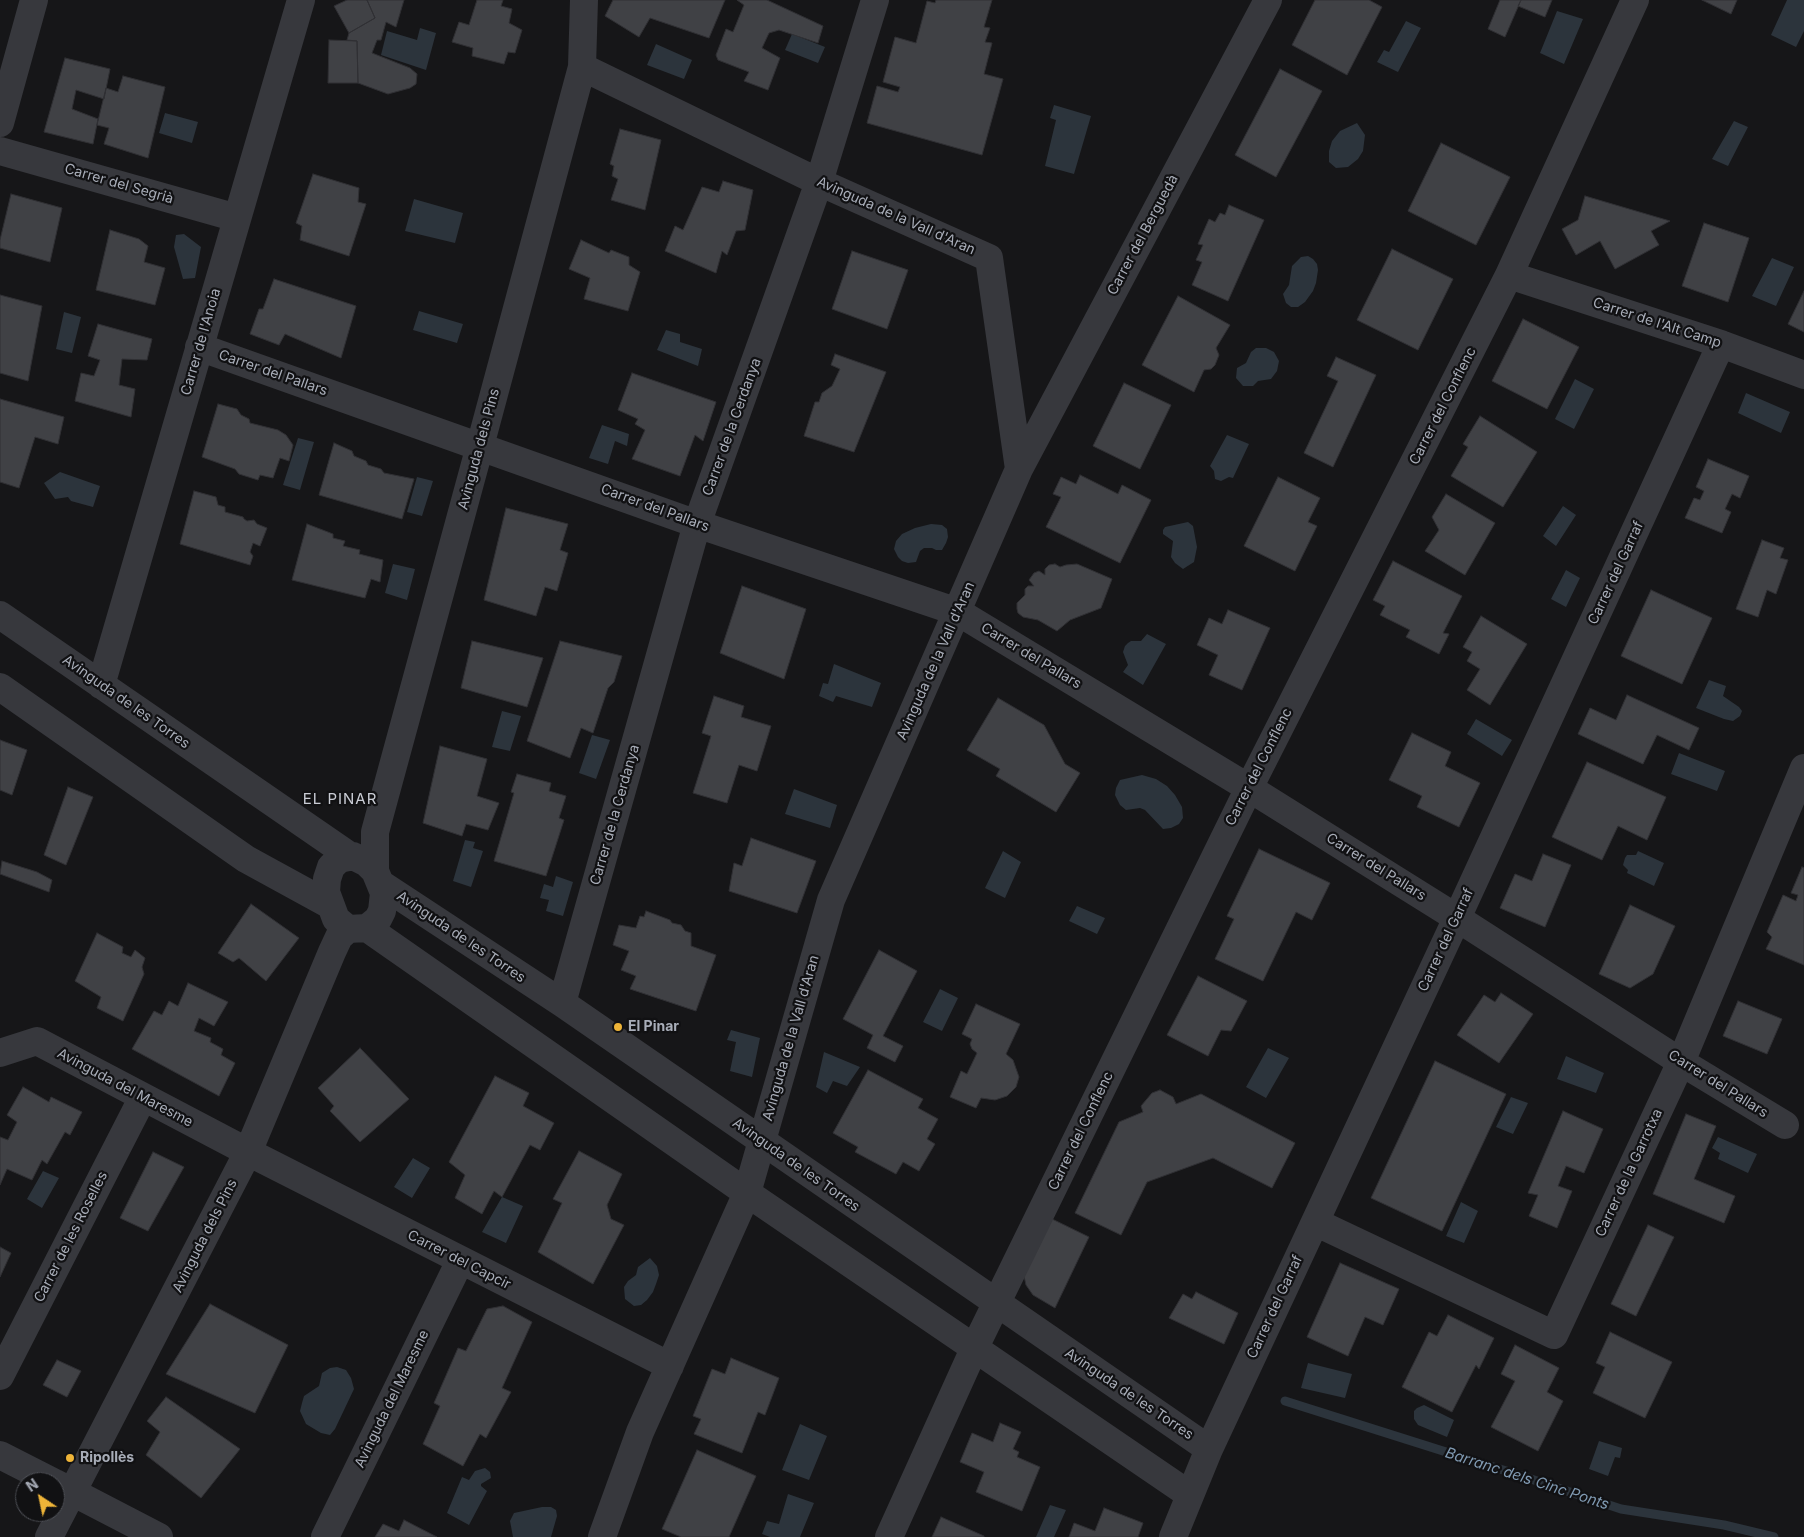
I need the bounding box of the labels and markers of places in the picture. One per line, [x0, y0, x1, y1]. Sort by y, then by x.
place label: El Pinar [628, 1019, 679, 1035]
marker: El Pinar [612, 1021, 624, 1033]
place label: Ripollès [80, 1450, 134, 1466]
marker: Ripollès [64, 1452, 76, 1464]

